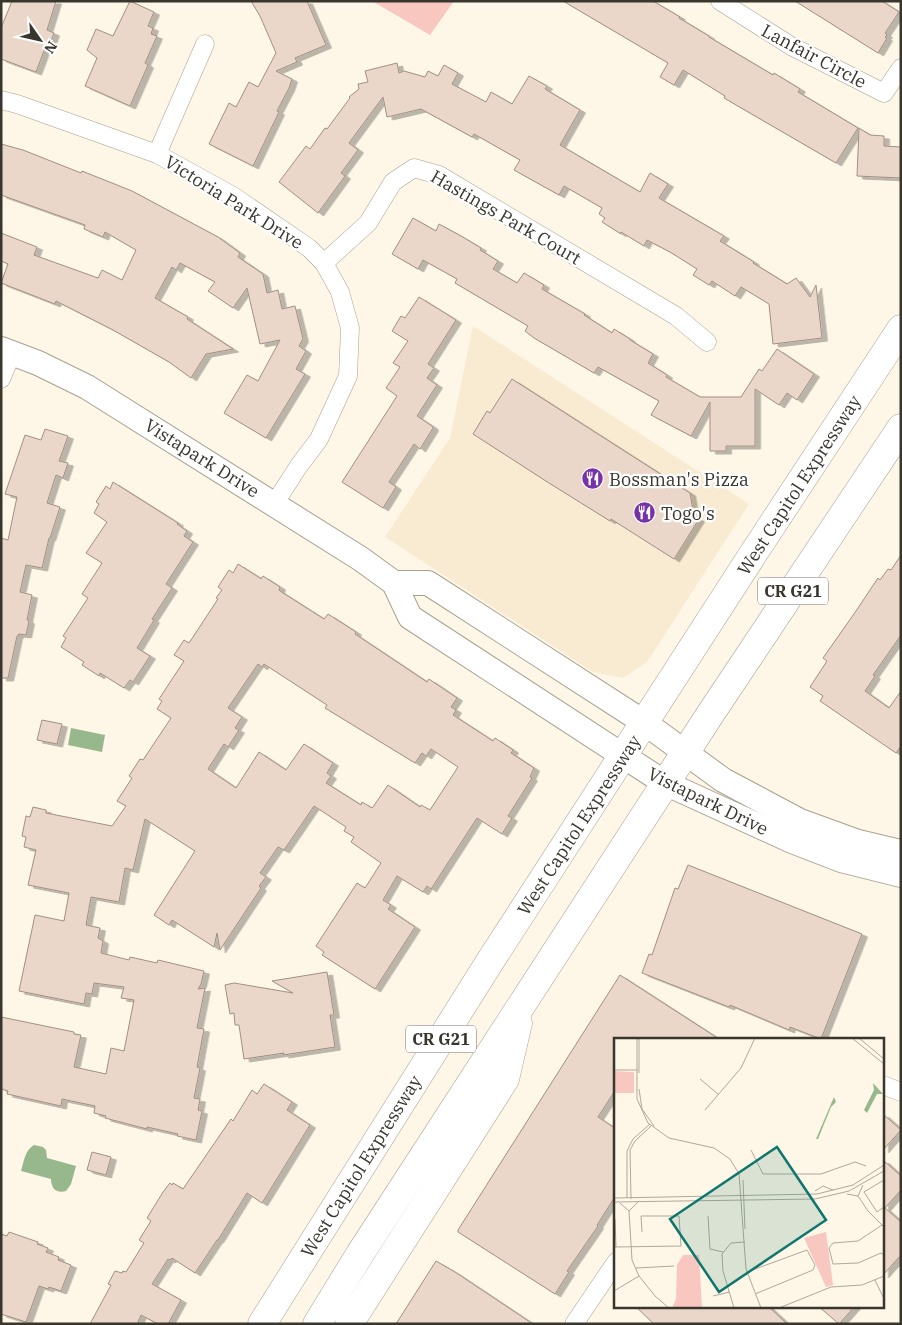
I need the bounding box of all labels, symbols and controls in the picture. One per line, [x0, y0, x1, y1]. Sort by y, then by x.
north arrow [15, 15, 65, 65]
street label: Lanfair Circle [758, 19, 870, 93]
text: N [40, 38, 61, 57]
street label: Victoria Park Drive [160, 150, 308, 254]
street label: Hastings Park Court [427, 165, 585, 269]
street label: West Capitol Expressway [732, 390, 866, 579]
street label: Vistapark Drive [140, 413, 264, 503]
restaurant icon: Bossman's Pizza [581, 467, 605, 491]
place label: Bossman's Pizza [609, 468, 749, 491]
restaurant icon: Togo's [633, 501, 657, 525]
place label: Togo's [661, 502, 715, 525]
road number: CR G21 [758, 578, 828, 604]
street label: West Capitol Expressway [512, 730, 646, 919]
street label: Vistapark Drive [644, 762, 772, 840]
road number: CR G21 [406, 1026, 476, 1052]
inset map [614, 1038, 884, 1308]
street label: West Capitol Expressway [296, 1070, 427, 1261]

